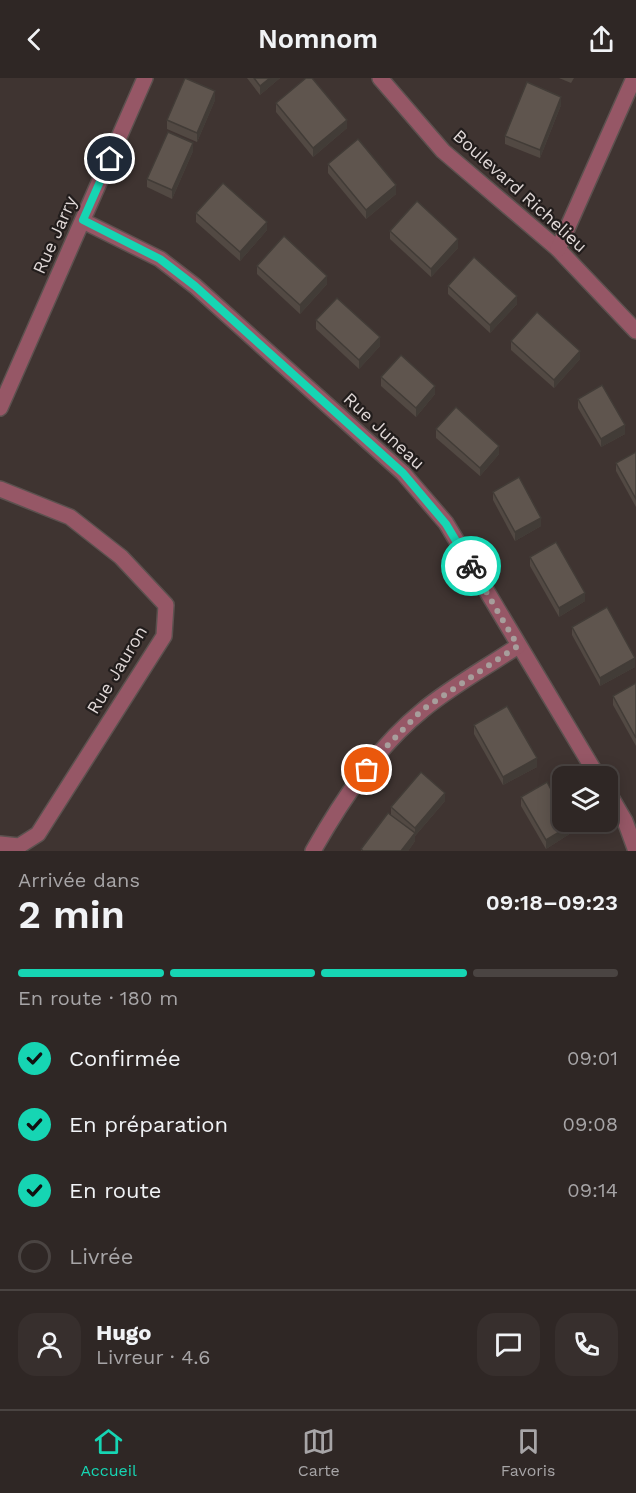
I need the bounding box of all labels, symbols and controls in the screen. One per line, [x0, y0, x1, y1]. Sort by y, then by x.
icon: back [18, 23, 51, 56]
text: Nomnom [258, 23, 378, 55]
icon: share [585, 23, 618, 56]
street label: Boulevard Richelieu [449, 125, 592, 256]
pin [84, 133, 135, 184]
icon: home [93, 142, 126, 175]
street label: Rue Jarry [28, 192, 81, 277]
street label: Rue Juneau [340, 388, 429, 473]
courier [441, 536, 501, 596]
icon: bike [455, 550, 488, 583]
street label: Rue Jauron [82, 622, 151, 718]
pin [341, 744, 392, 795]
icon: bag [350, 753, 383, 786]
map controls [552, 766, 618, 832]
button: layers [552, 766, 618, 832]
text: Arrivée dans [18, 868, 140, 892]
text: 09:18–09:23 [486, 890, 618, 915]
text: 2 min [18, 892, 125, 937]
text: En route · 180 m [18, 986, 178, 1010]
icon: check [18, 1042, 51, 1075]
text: Confirmée [69, 1046, 181, 1071]
text: 09:01 [567, 1046, 618, 1070]
icon: check [18, 1108, 51, 1141]
text: En préparation [69, 1112, 228, 1137]
text: 09:08 [563, 1112, 618, 1136]
icon: check [18, 1174, 51, 1207]
text: En route [69, 1178, 161, 1203]
text: 09:14 [567, 1178, 618, 1202]
text: Livrée [69, 1244, 133, 1269]
button: person [18, 1313, 81, 1376]
button: chat [477, 1313, 540, 1376]
button: phone [555, 1313, 618, 1376]
text: Hugo [96, 1320, 151, 1345]
text: Livreur · 4.6 [96, 1345, 210, 1369]
tab: Accueil [80, 1425, 137, 1480]
tab: Carte [298, 1425, 340, 1480]
tab: Favoris [501, 1425, 556, 1480]

